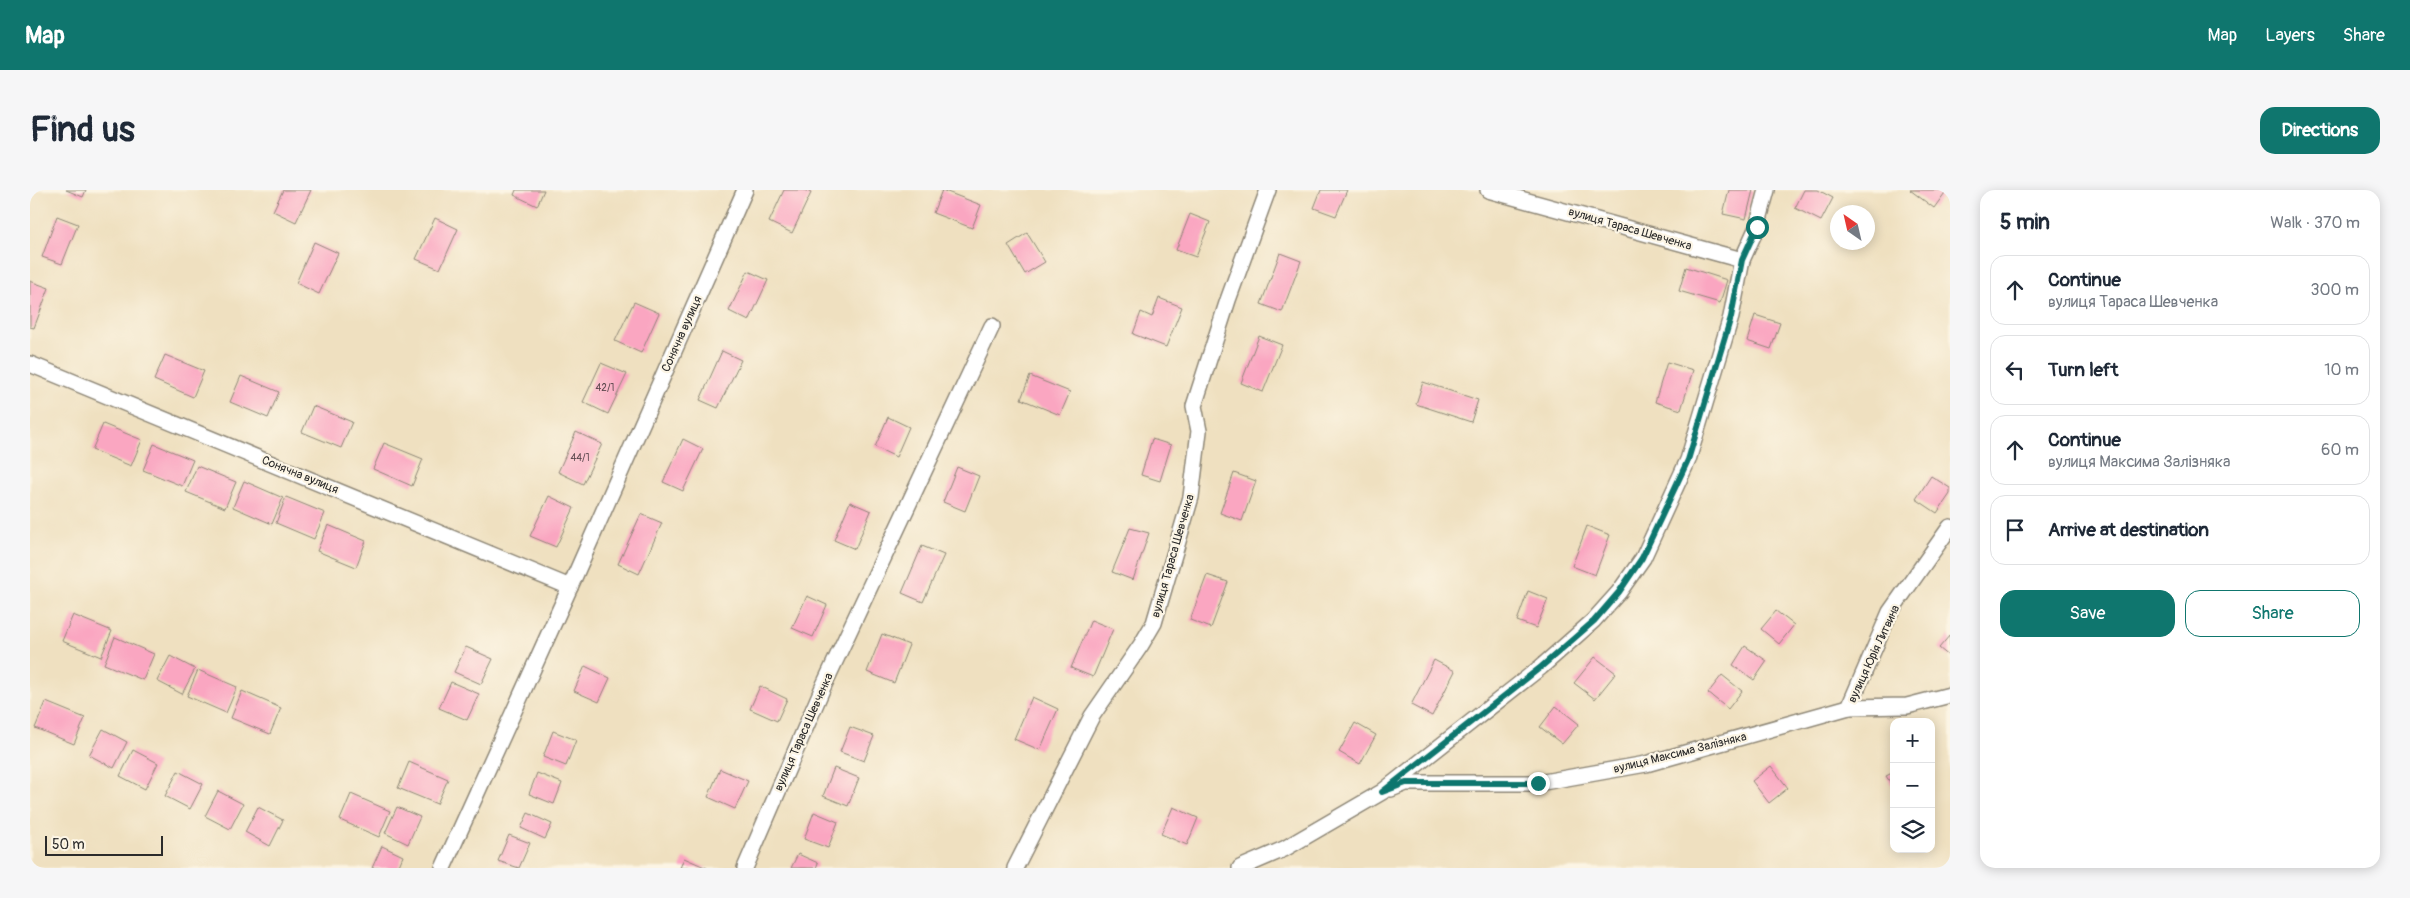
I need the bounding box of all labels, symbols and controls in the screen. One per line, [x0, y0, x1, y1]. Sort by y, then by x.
text: Map [25, 21, 65, 50]
text: Map [2208, 24, 2237, 47]
text: Layers [2265, 24, 2315, 47]
text: Share [2343, 24, 2385, 47]
button: Directions [2260, 107, 2380, 154]
text: Find us [30, 108, 135, 152]
street label: вулиця Тараса Шевченка [1567, 204, 1694, 254]
north arrow [1830, 205, 1875, 250]
text: 5 min [2000, 209, 2050, 236]
text: Walk · 370 m [2270, 213, 2360, 233]
route start [1746, 216, 1769, 239]
text: Continue [2048, 268, 2121, 292]
icon: ahead [2001, 276, 2029, 304]
text: 300 m [2311, 280, 2359, 300]
text: вулиця Тараса Шевченка [2048, 292, 2218, 312]
street label: Сонячна вулиця [659, 293, 706, 374]
icon: left [2001, 356, 2029, 384]
text: Turn left [2048, 358, 2118, 382]
text: 10 m [2324, 360, 2359, 380]
house number: 42/1 [596, 382, 615, 394]
text: Continue [2048, 428, 2121, 452]
icon: ahead [2001, 436, 2029, 464]
text: 60 m [2321, 440, 2359, 460]
house number: 44/1 [570, 452, 590, 464]
text: вулиця Максима Залізняка [2048, 452, 2230, 472]
street label: Сонячна вулиця [259, 453, 341, 497]
street label: вулиця Тараса Шевченка [1148, 492, 1198, 619]
icon: arrive [2001, 516, 2029, 544]
text: Arrive at destination [2048, 518, 2209, 542]
button: Save [2000, 590, 2175, 637]
button: Share [2185, 590, 2360, 637]
street label: вулиця Юрія Литвина [1845, 602, 1903, 705]
street label: вулиця Тараса Шевченка [771, 670, 837, 793]
map controls [1890, 718, 1935, 853]
button: + [1890, 718, 1935, 763]
street label: вулиця Максима Залізняка [1612, 729, 1749, 777]
button: − [1890, 763, 1935, 808]
route end [1527, 772, 1550, 795]
button: layers [1890, 808, 1935, 853]
scale bar [45, 833, 162, 856]
text: 50 m [52, 836, 85, 853]

